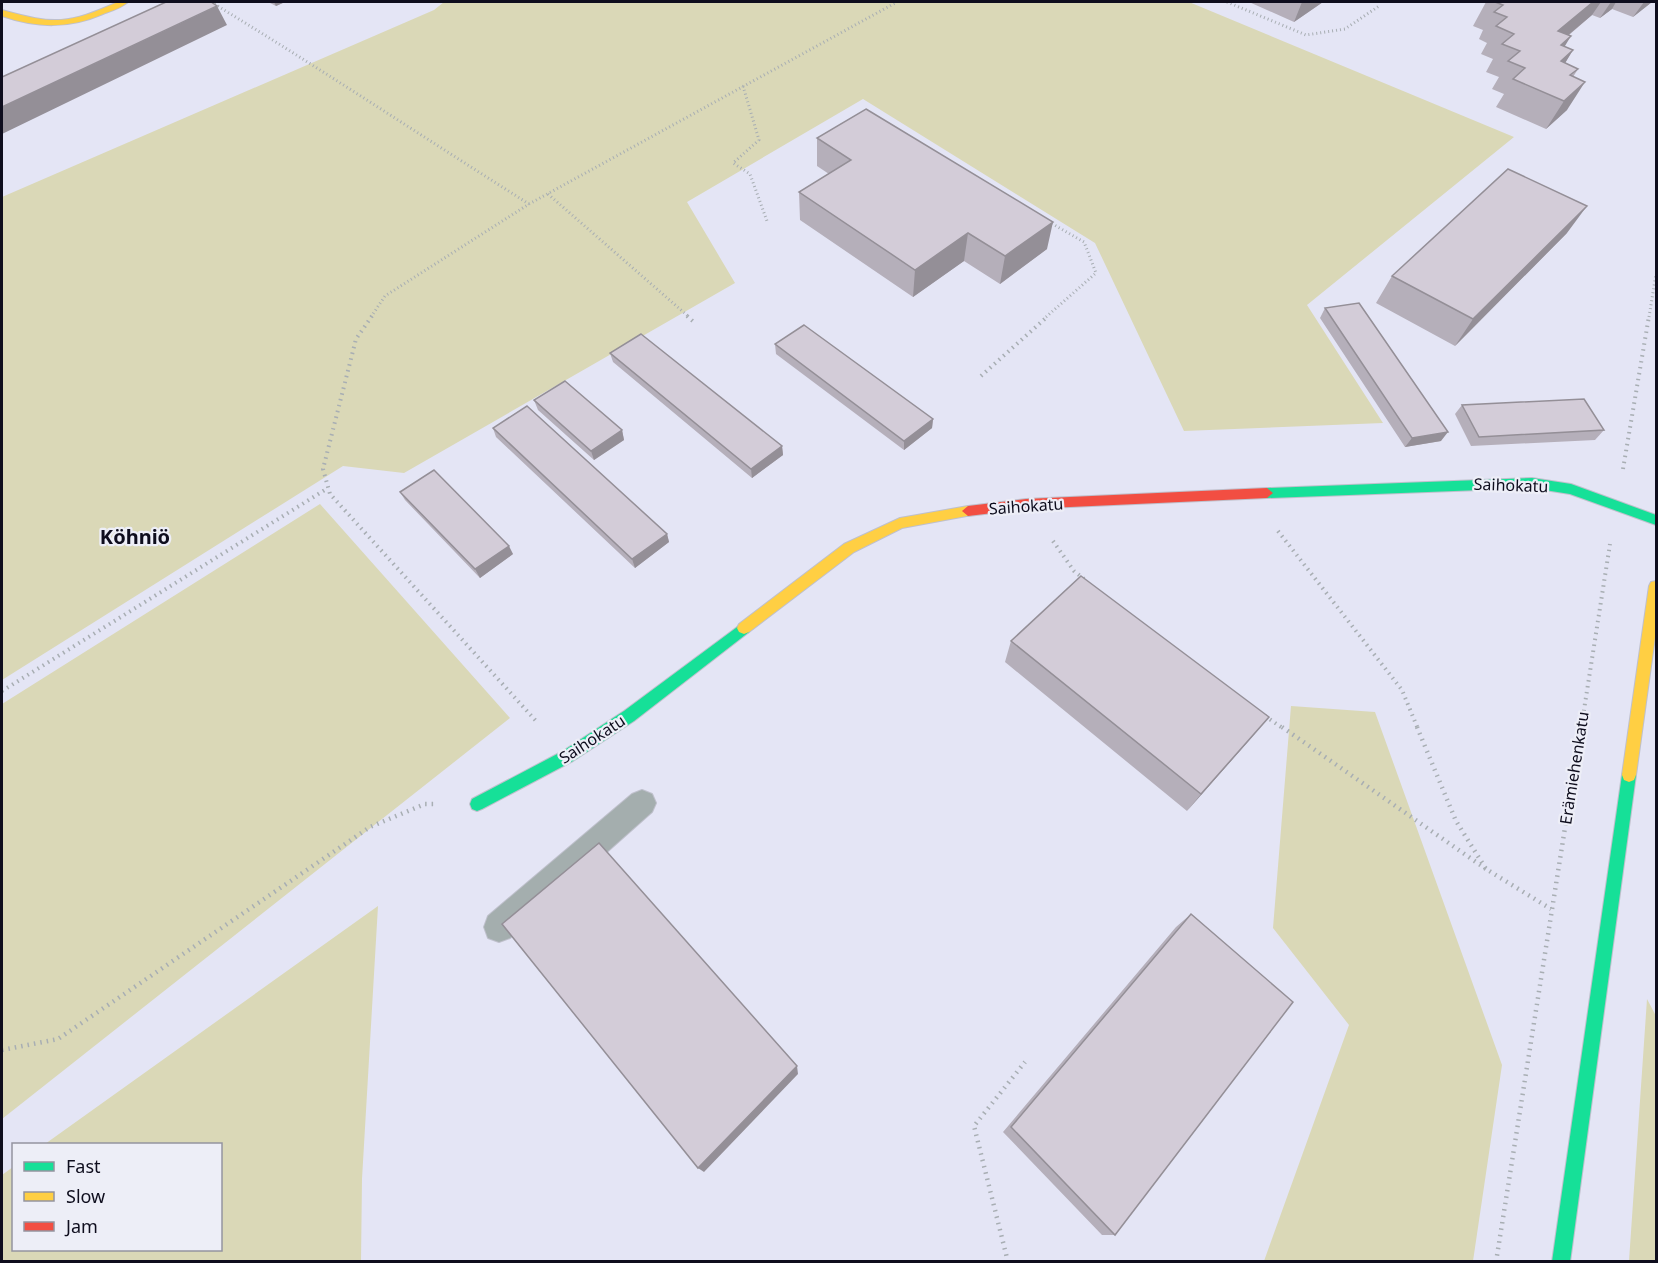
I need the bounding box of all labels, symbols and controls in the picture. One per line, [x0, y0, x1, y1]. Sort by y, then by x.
street label: Saihokatu [1473, 473, 1549, 497]
street label: Saihokatu [988, 492, 1064, 520]
district label: Köhniö [100, 523, 170, 550]
street label: Saihokatu [555, 709, 629, 769]
street label: Erämiehenkatu [1554, 710, 1594, 826]
legend [12, 1143, 222, 1251]
text: Fast [66, 1154, 101, 1178]
text: Slow [66, 1184, 105, 1208]
text: Jam [64, 1214, 98, 1238]

